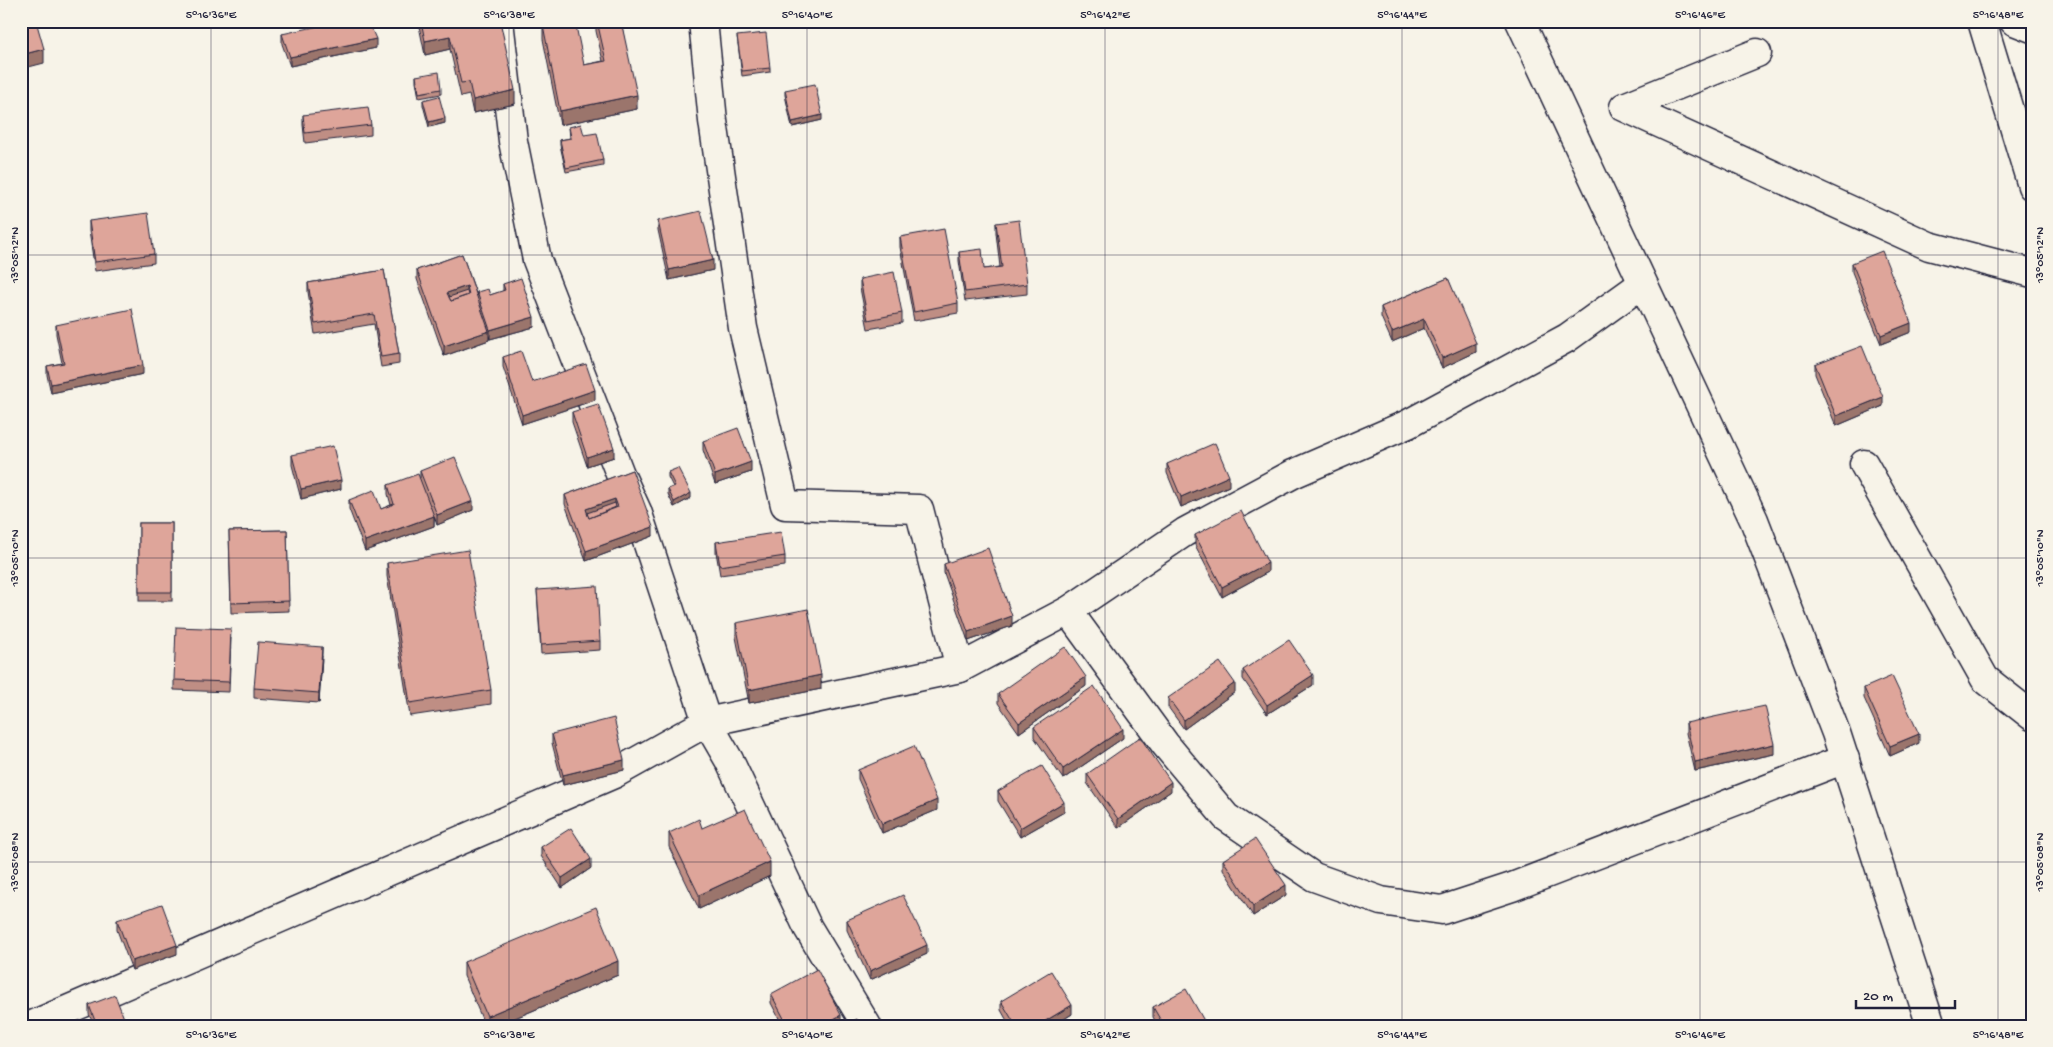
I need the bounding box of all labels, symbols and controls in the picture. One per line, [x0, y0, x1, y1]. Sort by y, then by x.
text: 5°16'36"E [186, 9, 237, 23]
text: 5°16'38"E [484, 9, 535, 23]
text: 5°16'40"E [782, 9, 833, 23]
text: 5°16'42"E [1080, 9, 1130, 23]
text: 5°16'44"E [1377, 9, 1427, 23]
text: 5°16'46"E [1675, 9, 1725, 23]
text: 5°16'48"E [1973, 9, 2024, 23]
text: 13°05'12"N [9, 227, 23, 284]
text: 13°05'12"N [2034, 227, 2048, 284]
text: 13°05'10"N [9, 529, 23, 588]
text: 13°05'10"N [2034, 529, 2048, 588]
text: 13°05'08"N [9, 832, 23, 892]
text: 13°05'08"N [2034, 832, 2048, 892]
scale bar [1856, 977, 1954, 1009]
text: 20 m [1863, 988, 1893, 1006]
text: 5°16'36"E [186, 1029, 237, 1043]
text: 5°16'38"E [484, 1029, 535, 1043]
text: 5°16'40"E [782, 1029, 833, 1043]
text: 5°16'42"E [1080, 1029, 1130, 1043]
text: 5°16'44"E [1377, 1029, 1427, 1043]
text: 5°16'46"E [1675, 1029, 1725, 1043]
text: 5°16'48"E [1973, 1029, 2024, 1043]

